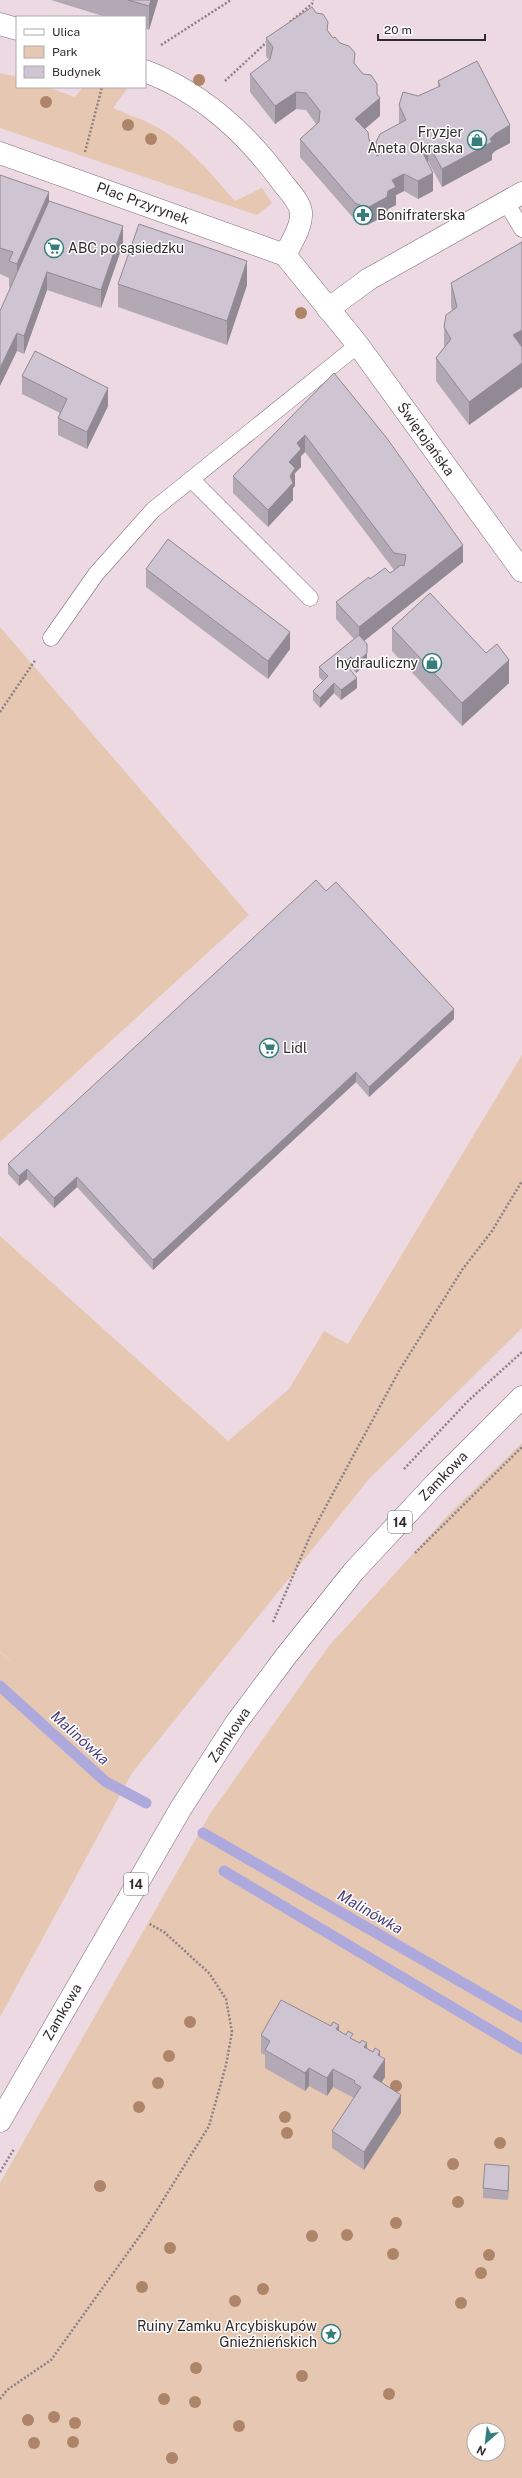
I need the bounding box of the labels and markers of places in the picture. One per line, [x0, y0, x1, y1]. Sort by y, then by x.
place label: Fryzjer Aneta Okraska [367, 124, 463, 156]
shop icon: Fryzjer Aneta Okraska [466, 129, 488, 151]
pharmacy icon: Bonifraterska [352, 204, 374, 226]
place label: Bonifraterska [377, 207, 465, 223]
supermarket icon: ABC po sąsiedzku [43, 237, 65, 259]
place label: ABC po sąsiedzku [68, 240, 184, 256]
shop icon: hydrauliczny [421, 652, 443, 674]
place label: hydrauliczny [336, 655, 419, 671]
supermarket icon: Lidl [258, 1037, 280, 1059]
place label: Lidl [283, 1040, 307, 1056]
place label: Ruiny Zamku Arcybiskupów Gnieźnieńskich [137, 2318, 317, 2350]
place icon: Ruiny Zamku Arcybiskupów Gnieźnieńskich [320, 2323, 342, 2345]

